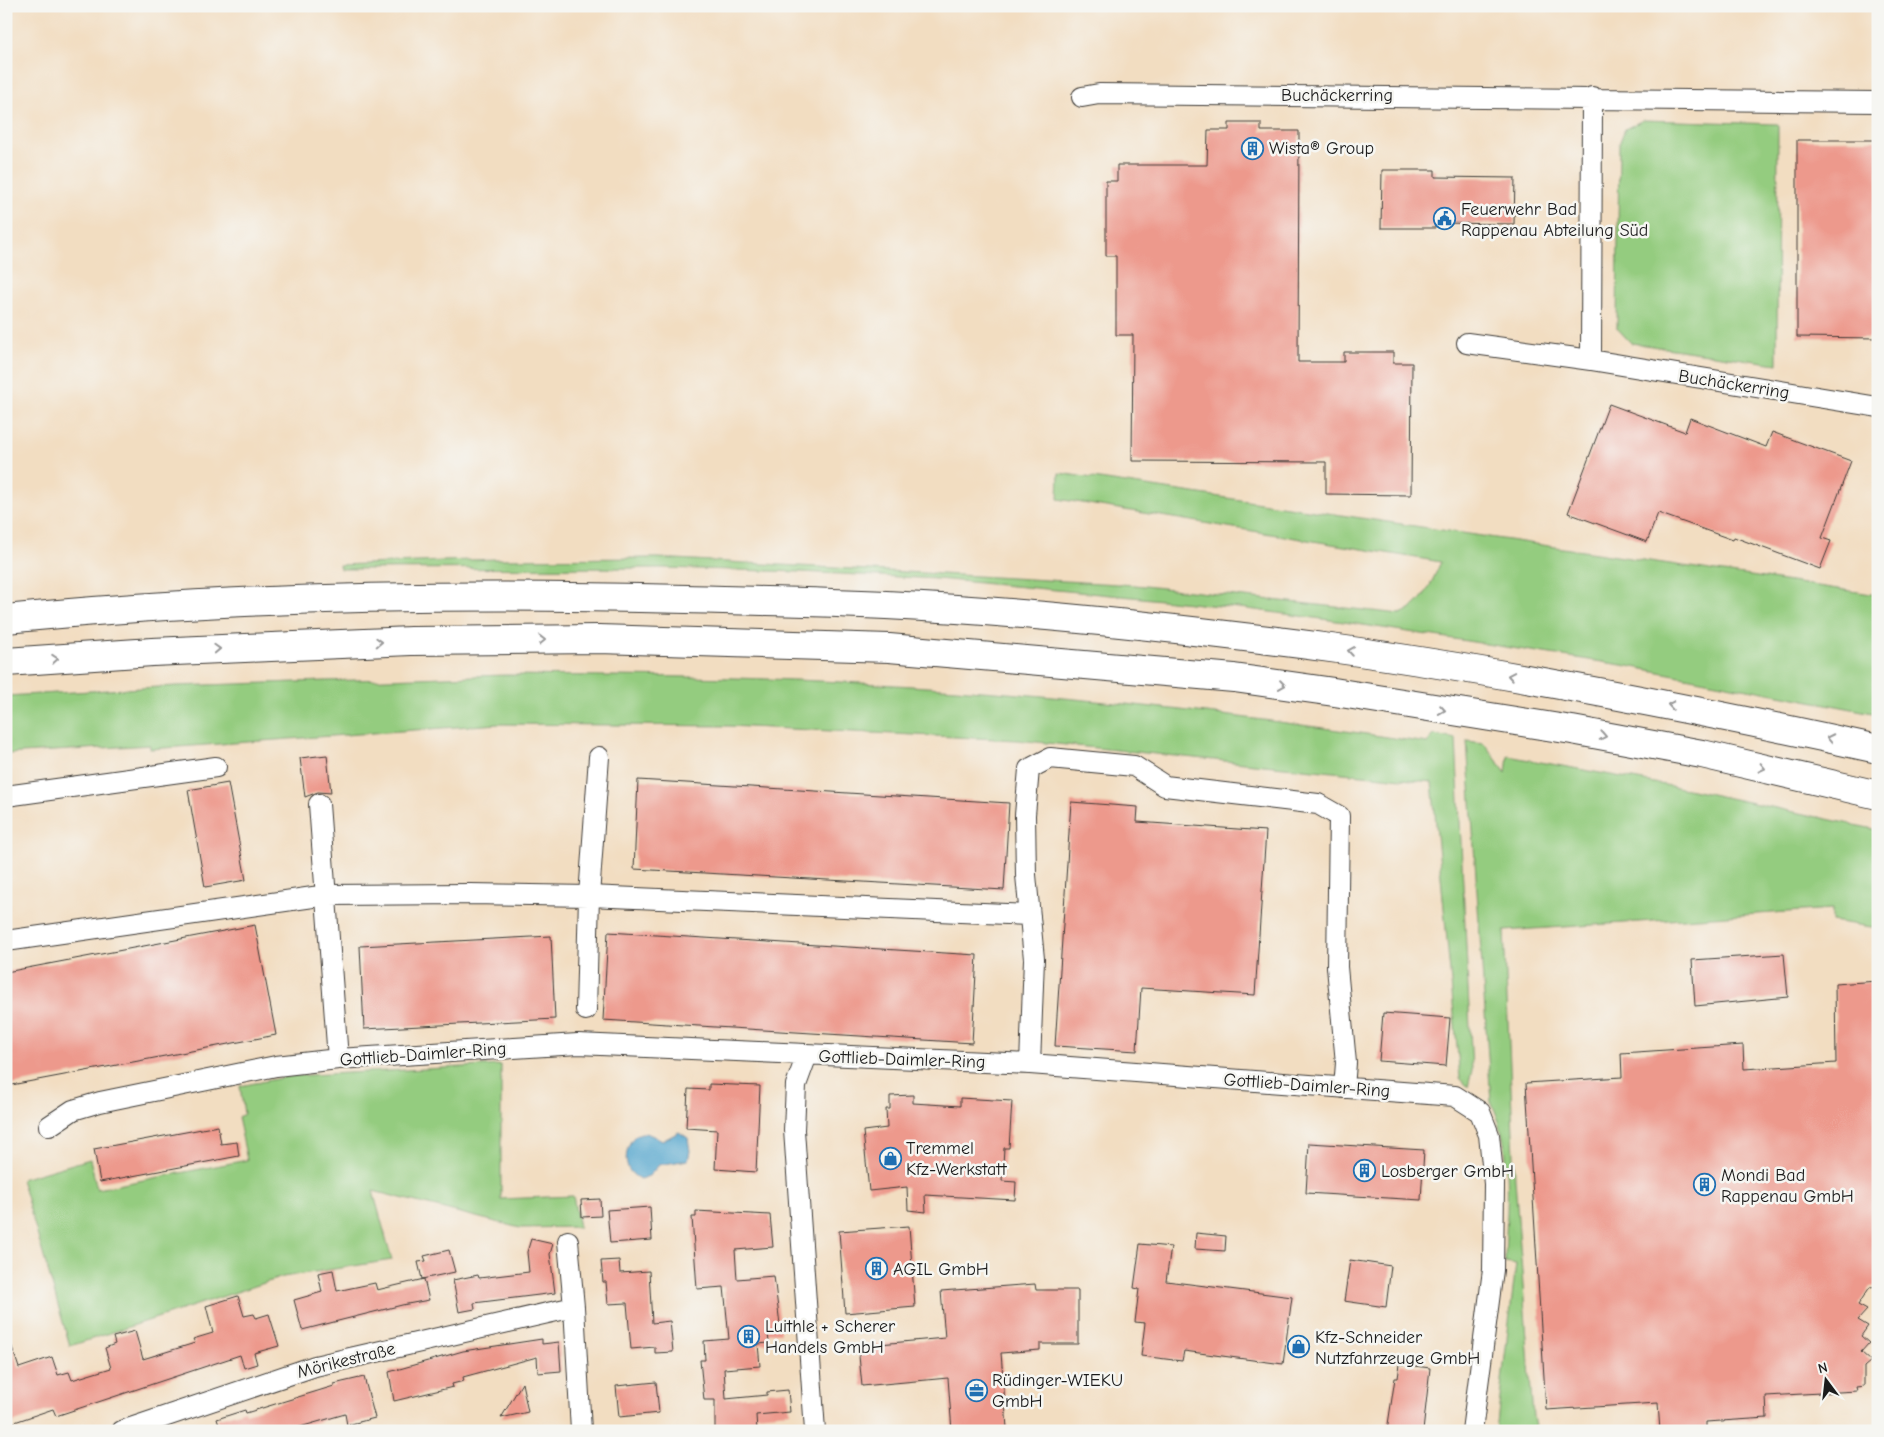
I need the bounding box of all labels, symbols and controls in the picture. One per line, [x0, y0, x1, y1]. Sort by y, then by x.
street label: Buchäckerring [1281, 85, 1393, 106]
building icon: Wista® Group [1241, 136, 1265, 160]
place label: Wista® Group [1269, 138, 1374, 159]
place label: Feuerwehr Bad Rappenau Abteilung Süd [1461, 199, 1648, 241]
public building icon: Feuerwehr Bad Rappenau Abteilung Süd [1433, 207, 1457, 231]
street label: Buchäckerring [1677, 365, 1791, 404]
one-way arrow [538, 634, 546, 645]
one-way arrow [376, 637, 384, 647]
one-way arrow [214, 644, 221, 654]
one-way arrow [1346, 646, 1354, 657]
one-way arrow [51, 653, 59, 664]
one-way arrow [1507, 671, 1516, 681]
one-way arrow [1278, 679, 1286, 690]
one-way arrow [1667, 700, 1675, 711]
one-way arrow [1438, 704, 1447, 714]
one-way arrow [1598, 730, 1607, 740]
one-way arrow [1826, 733, 1835, 744]
one-way arrow [1757, 762, 1766, 773]
street label: Gottlieb-Daimler-Ring [339, 1038, 507, 1071]
street label: Gottlieb-Daimler-Ring [818, 1046, 986, 1073]
street label: Gottlieb-Daimler-Ring [1223, 1069, 1391, 1102]
place label: Tremmel Kfz-Werkstatt [906, 1138, 1007, 1180]
shop icon: Tremmel Kfz-Werkstatt [878, 1146, 902, 1170]
building icon: Losberger GmbH [1353, 1159, 1377, 1183]
place label: Losberger GmbH [1381, 1161, 1514, 1182]
place label: Mondi Bad Rappenau GmbH [1721, 1165, 1854, 1207]
building icon: Mondi Bad Rappenau GmbH [1693, 1173, 1717, 1197]
building icon: AGIL GmbH [865, 1257, 889, 1281]
place label: AGIL GmbH [893, 1259, 989, 1280]
place label: Luithle + Scherer Handels GmbH [765, 1316, 896, 1358]
building icon: Luithle + Scherer Handels GmbH [737, 1324, 761, 1348]
place label: Kfz-Schneider Nutzfahrzeuge GmbH [1315, 1327, 1480, 1369]
shop icon: Kfz-Schneider Nutzfahrzeuge GmbH [1287, 1335, 1311, 1359]
street label: Mörikestraße [295, 1338, 397, 1383]
north arrow [1802, 1354, 1852, 1404]
text: N [1816, 1359, 1829, 1377]
place label: Rüdinger-WIEKU GmbH [992, 1370, 1123, 1412]
office icon: Rüdinger-WIEKU GmbH [964, 1378, 988, 1402]

